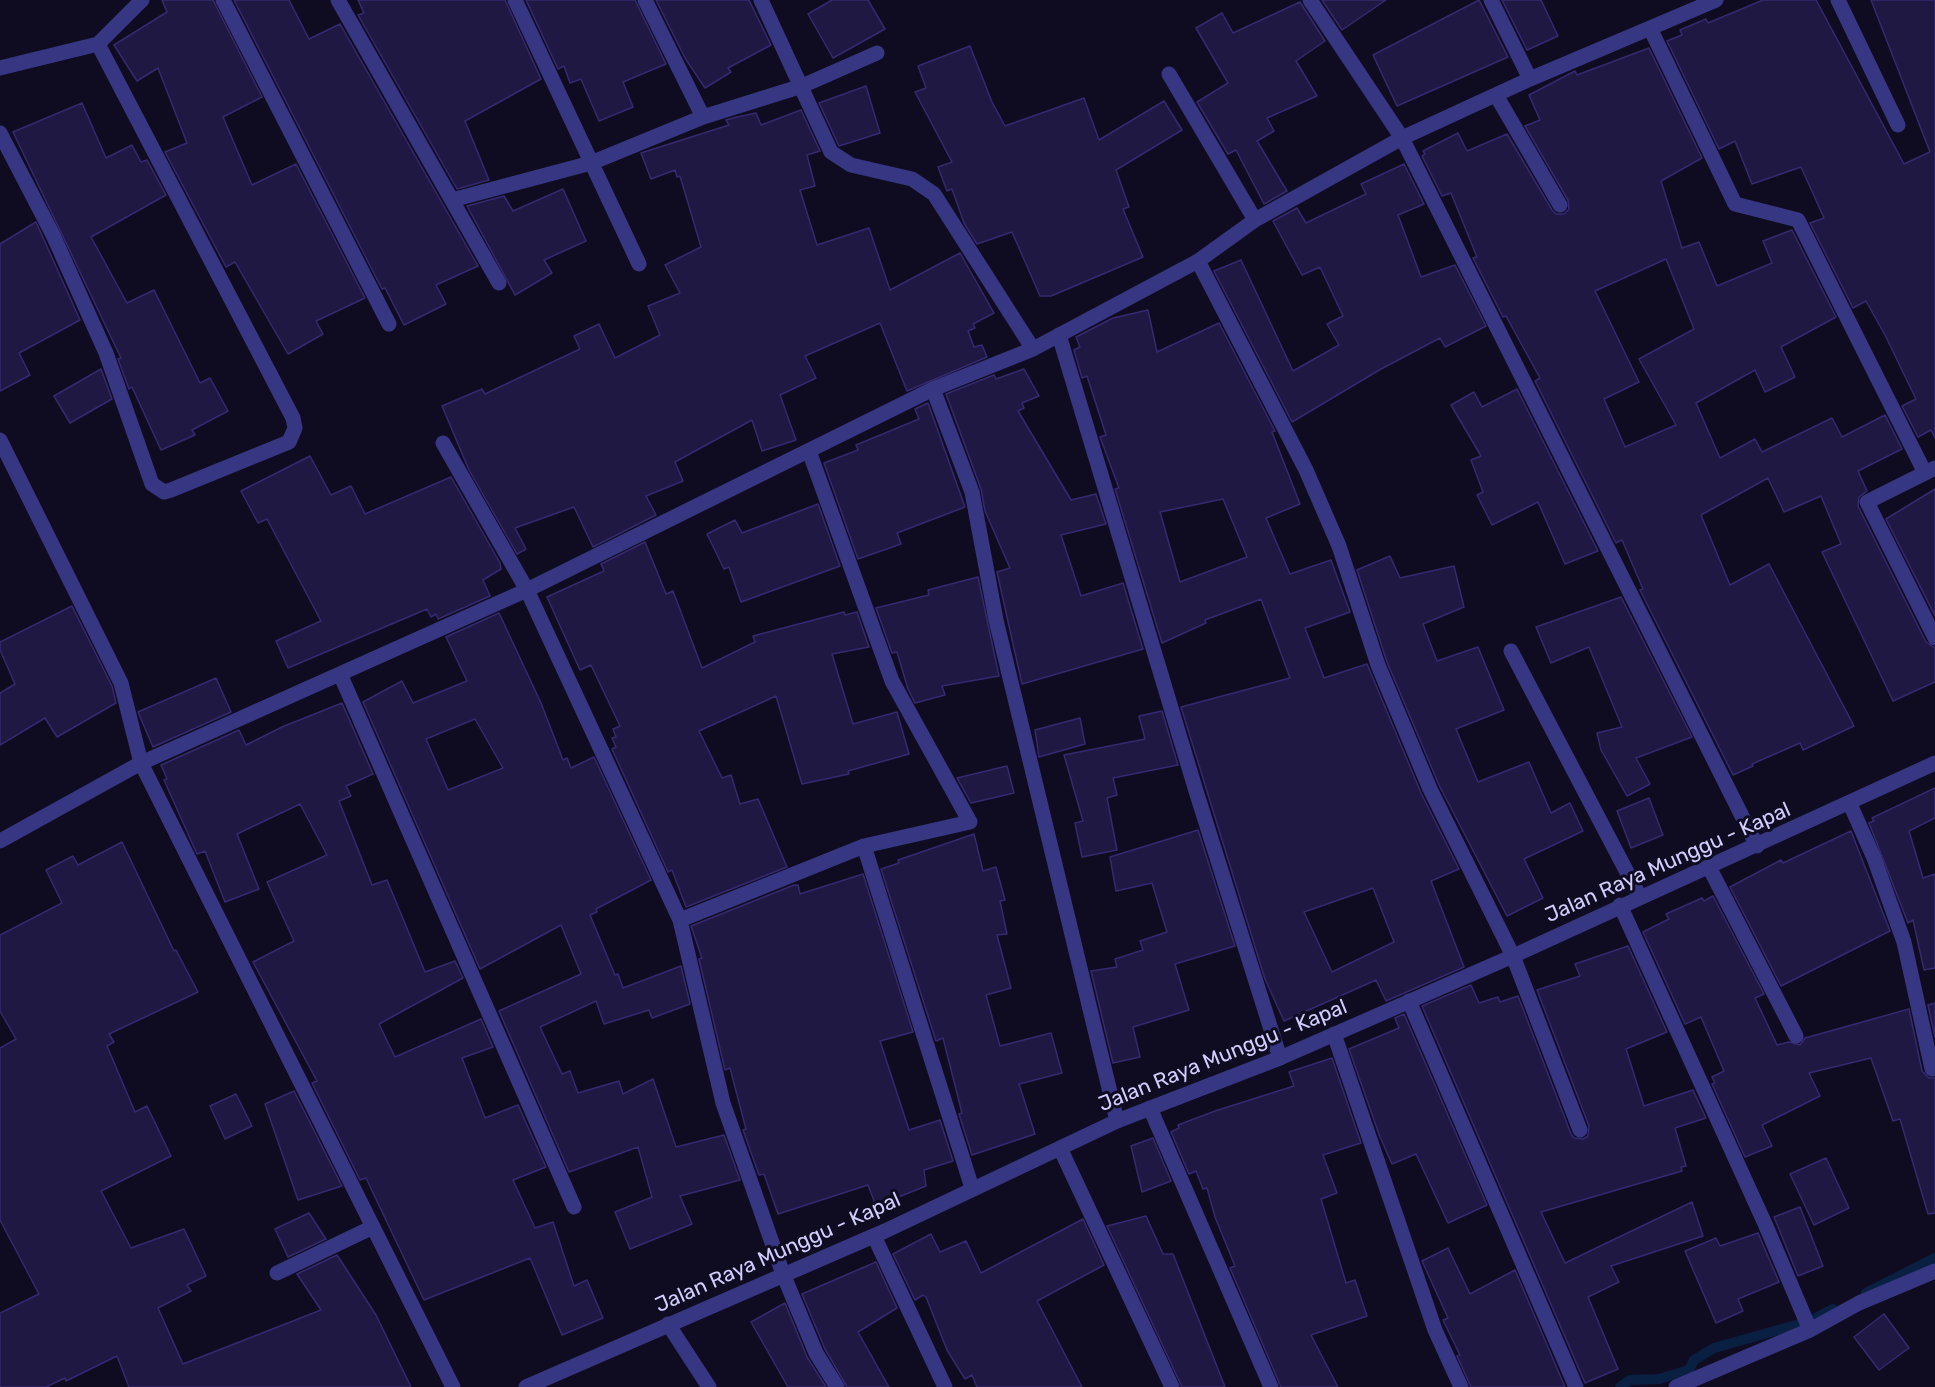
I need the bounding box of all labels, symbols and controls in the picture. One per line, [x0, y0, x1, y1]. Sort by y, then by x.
street label: Jalan Raya Munggu - Kapal [1541, 797, 1795, 929]
street label: Jalan Raya Munggu - Kapal [1095, 995, 1351, 1117]
street label: Jalan Raya Munggu - Kapal [651, 1187, 905, 1319]

